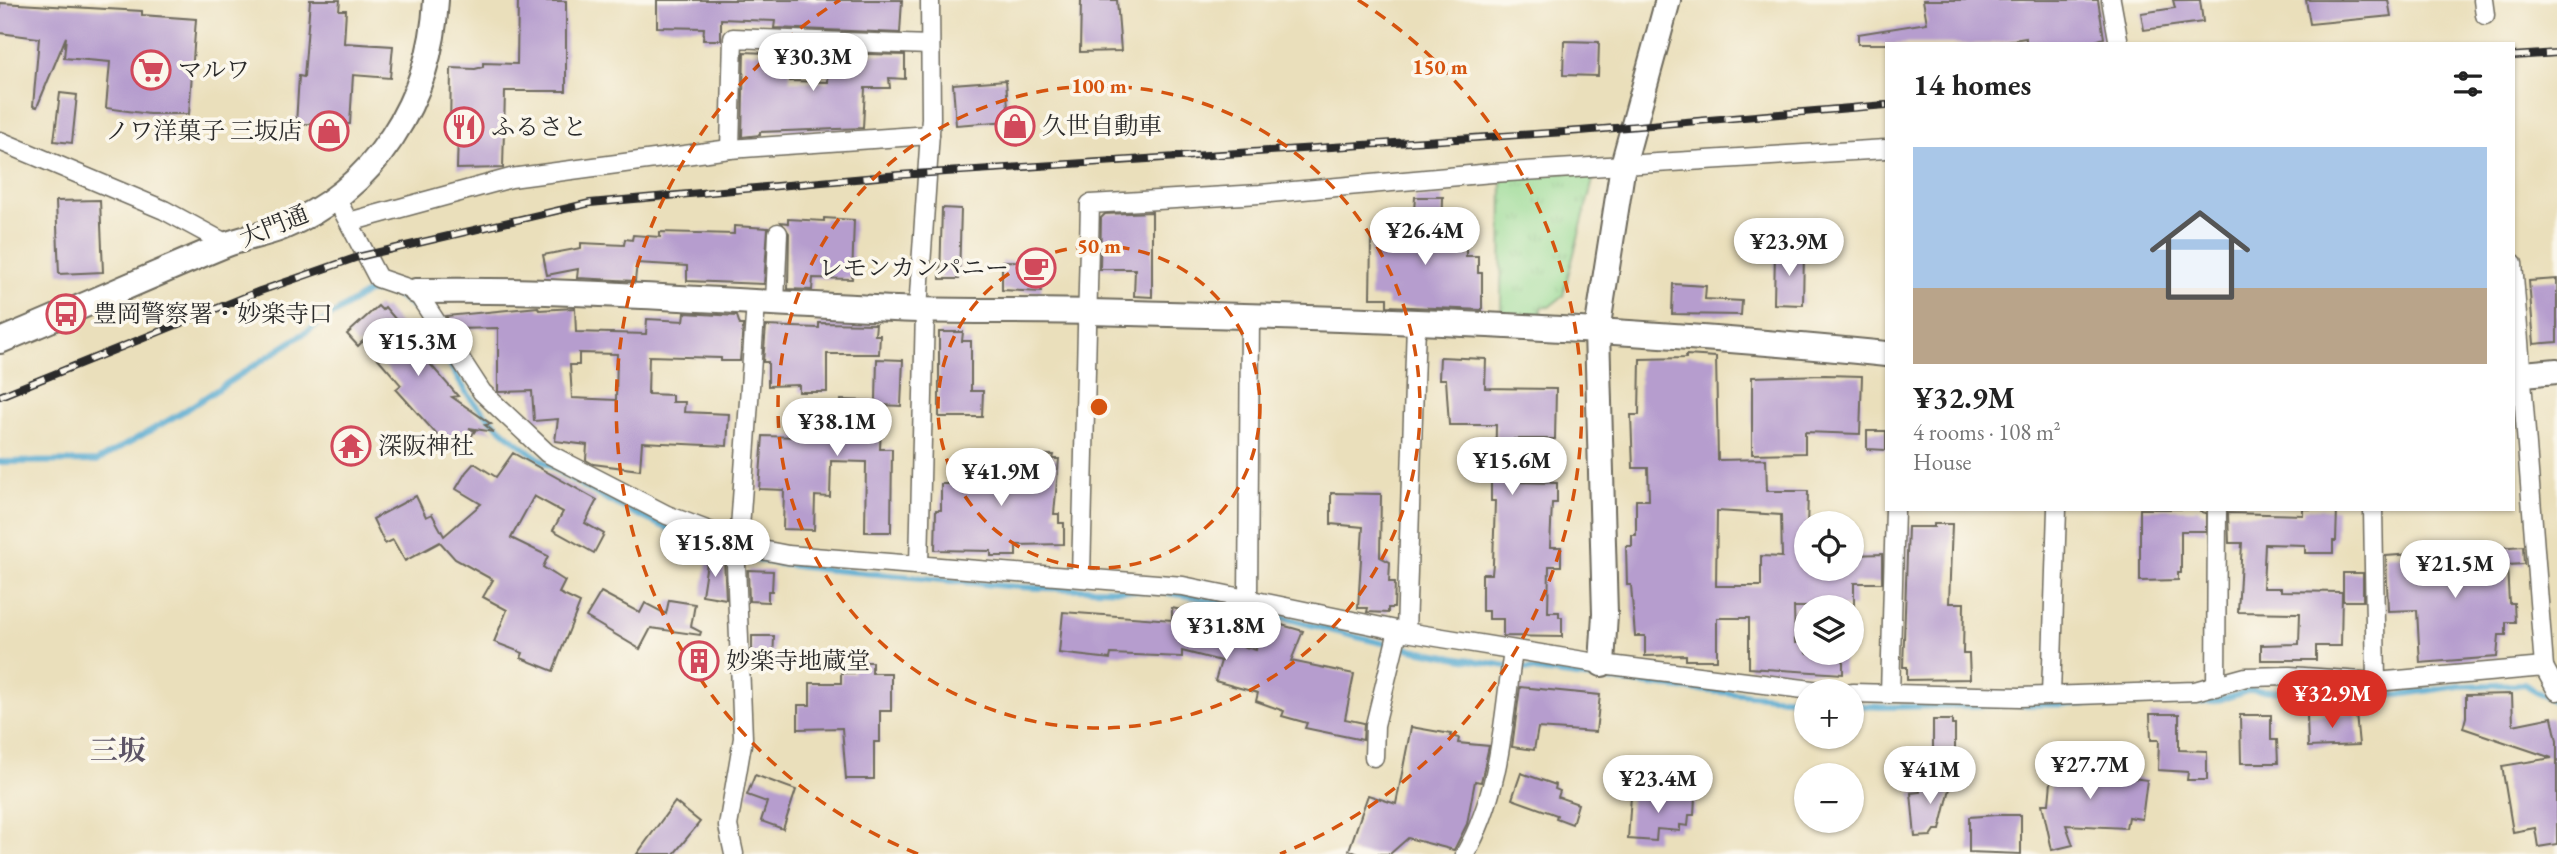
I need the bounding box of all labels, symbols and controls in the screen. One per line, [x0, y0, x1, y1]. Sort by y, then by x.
pin: ¥30.3M [756, 34, 870, 93]
text: ¥30.3M [774, 41, 852, 71]
supermarket icon: マルワ [130, 49, 172, 91]
text: 150 m [1412, 53, 1468, 80]
place label: マルワ [178, 54, 250, 85]
text: 14 homes [1913, 65, 2031, 104]
icon: filters [2449, 65, 2487, 103]
text: 100 m [1071, 72, 1127, 99]
shop icon: 久世自動車 [994, 105, 1036, 147]
restaurant icon: ふるさと [443, 106, 485, 148]
shop icon: ノワ洋菓子 三坂店 [308, 110, 350, 152]
place label: 久世自動車 [1042, 110, 1162, 141]
place label: ふるさと [491, 111, 587, 142]
place label: ノワ洋菓子 三坂店 [105, 115, 302, 146]
icon: home [2137, 192, 2263, 318]
street label: 大門通 [235, 198, 313, 253]
pin: ¥26.4M [1368, 208, 1482, 267]
text: ¥26.4M [1386, 215, 1464, 245]
pin: ¥23.9M [1732, 218, 1846, 278]
text: ¥23.9M [1750, 226, 1828, 256]
text: 50 m [1077, 232, 1121, 259]
cafe icon: レモンカンパニー [1015, 247, 1057, 289]
place label: レモンカンパニー [819, 252, 1009, 283]
bus stop icon: 豊岡警察署・妙楽寺口 [45, 293, 87, 335]
place label: 豊岡警察署・妙楽寺口 [93, 298, 333, 329]
pin: ¥15.3M [361, 318, 475, 378]
text: ¥15.3M [379, 326, 457, 356]
text: ¥32.9M [1913, 378, 2015, 417]
centre of rings [1087, 395, 1111, 419]
pin: ¥38.1M [780, 398, 894, 458]
text: ¥38.1M [798, 406, 876, 436]
text: 4 rooms · 108 m² [1913, 417, 2061, 447]
temple icon: 深阪神社 [330, 425, 372, 467]
place label: 深阪神社 [378, 430, 474, 461]
pin: ¥15.6M [1455, 438, 1569, 497]
text: ¥15.6M [1473, 445, 1551, 475]
text: House [1913, 447, 1972, 477]
pin: ¥41.9M [944, 448, 1058, 508]
text: ¥41.9M [962, 456, 1040, 486]
map controls [1794, 511, 1864, 833]
button: locate [1794, 511, 1864, 581]
pin: ¥15.8M [658, 520, 772, 579]
text: ¥15.8M [676, 527, 754, 557]
pin: ¥21.5M [2398, 540, 2512, 600]
text: ¥21.5M [2416, 548, 2494, 578]
button: layers [1794, 595, 1864, 665]
pin: ¥31.8M [1169, 602, 1283, 662]
text: ¥31.8M [1187, 610, 1265, 640]
building icon: 妙楽寺地蔵堂 [678, 640, 720, 682]
place label: 妙楽寺地蔵堂 [726, 645, 870, 676]
pin: ¥32.9M [2275, 670, 2389, 730]
text: ¥32.9M [2293, 678, 2371, 708]
button: + [1794, 679, 1864, 749]
district label: 三坂 [90, 732, 146, 768]
pin: ¥27.7M [2033, 742, 2147, 801]
pin: ¥41M [1889, 746, 1971, 806]
text: ¥27.7M [2051, 749, 2129, 779]
text: ¥41M [1900, 754, 1960, 784]
pin: ¥23.4M [1601, 756, 1715, 815]
text: ¥23.4M [1619, 763, 1697, 793]
button: − [1794, 763, 1864, 833]

